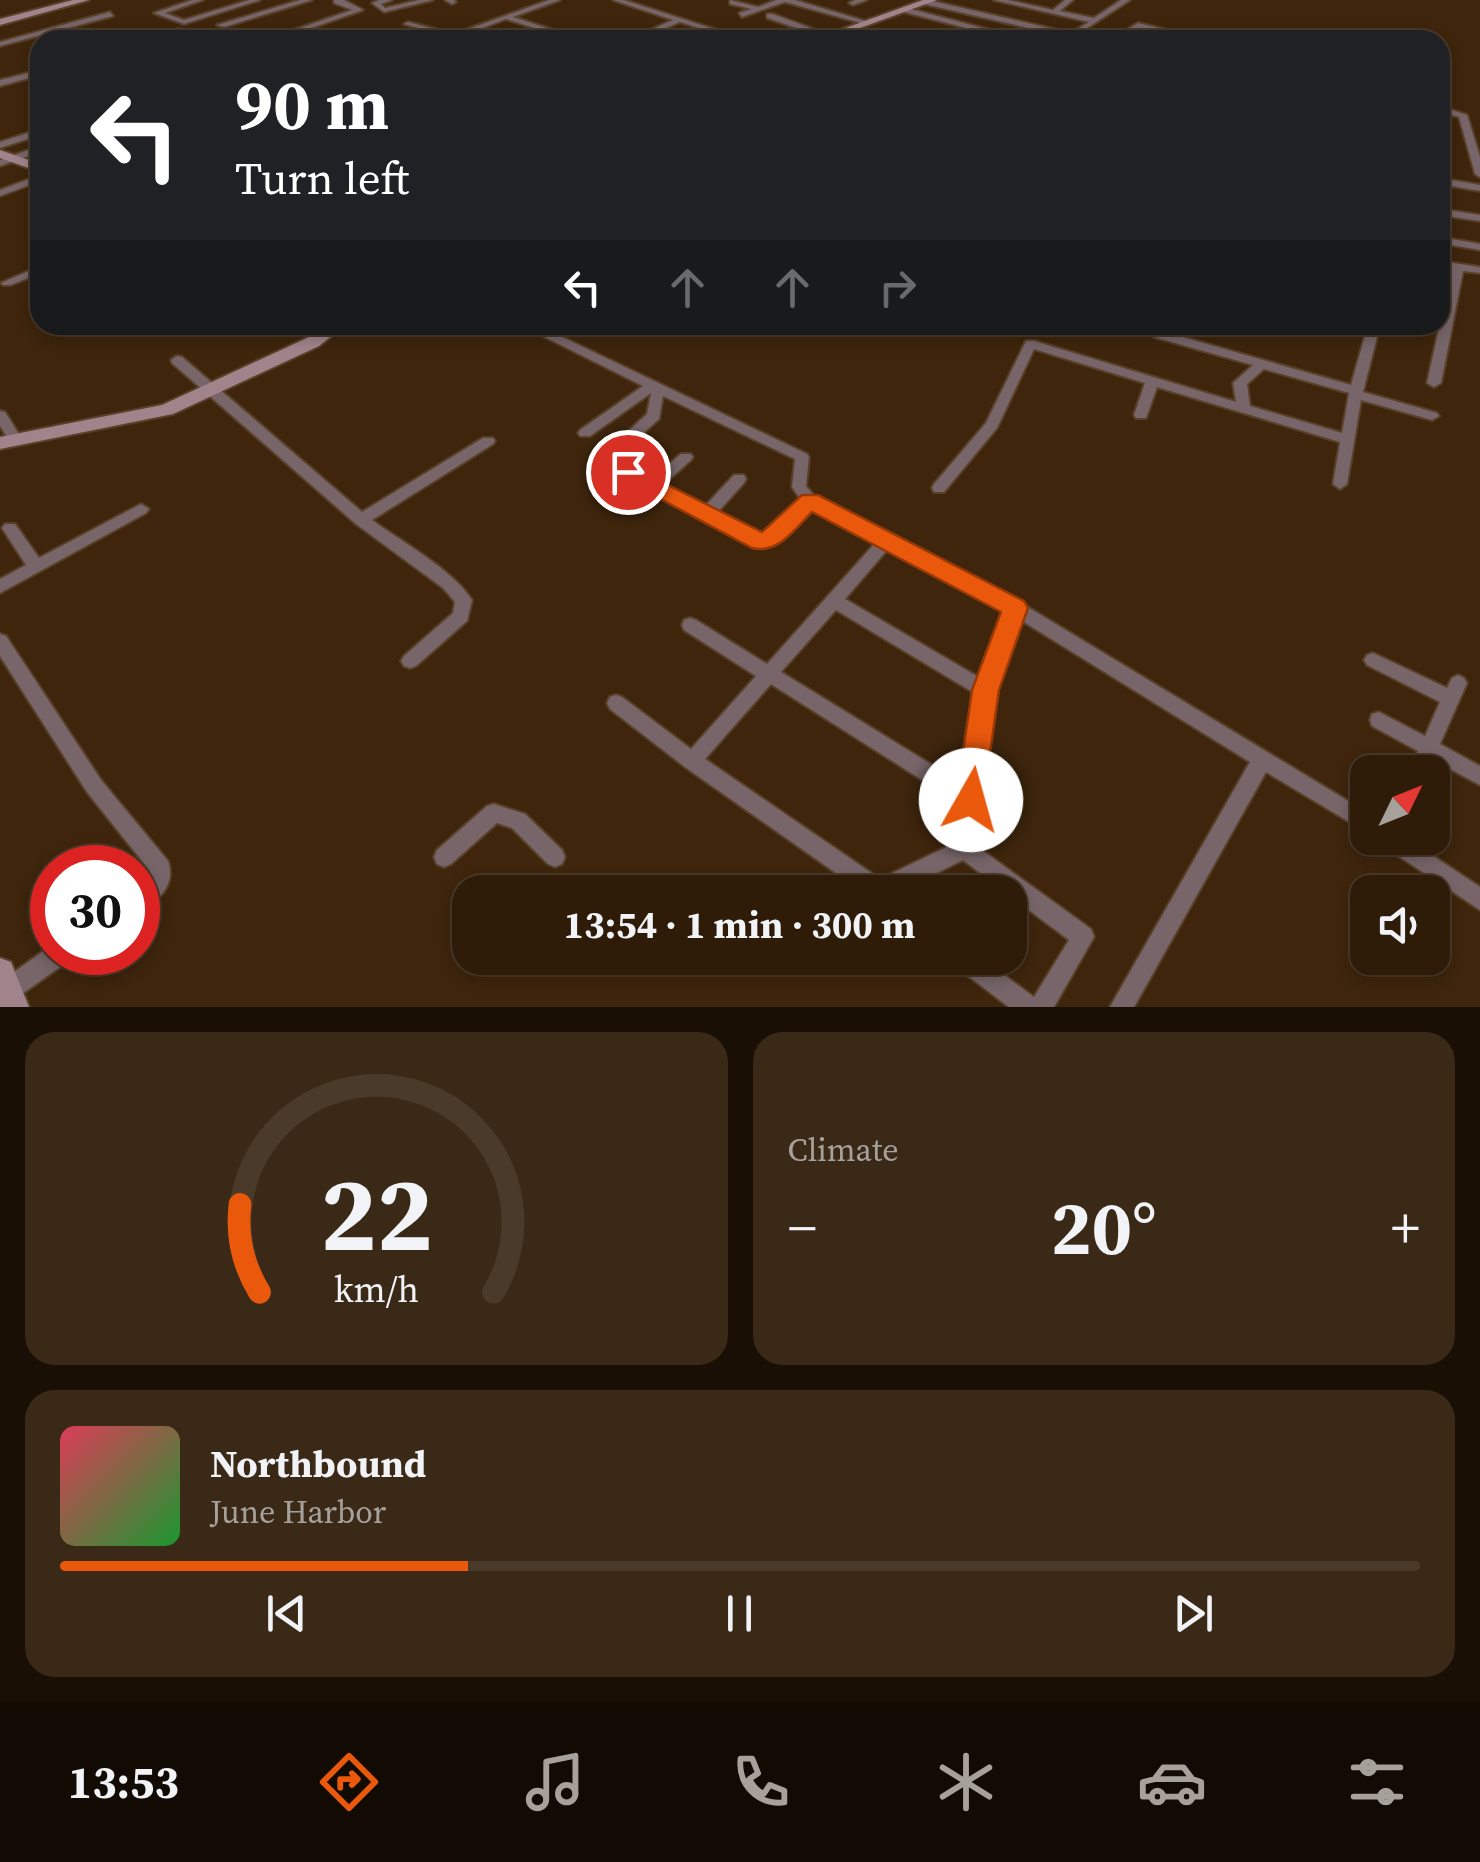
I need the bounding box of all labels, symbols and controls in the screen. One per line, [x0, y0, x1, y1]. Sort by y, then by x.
text: 90 m [235, 56, 389, 152]
icon: left [70, 70, 200, 200]
text: Turn left [235, 147, 409, 209]
icon: left [555, 260, 610, 315]
icon: ahead [660, 260, 715, 315]
icon: ahead [765, 260, 820, 315]
icon: right [870, 260, 925, 315]
pin [586, 430, 671, 515]
icon: arrive [601, 445, 656, 500]
position arrow [919, 748, 1023, 852]
north arrow [1350, 755, 1450, 855]
map controls [1350, 755, 1450, 975]
speed limit sign: 30 [30, 845, 160, 975]
button: sound [1350, 875, 1450, 975]
text: 13:54 · 1 min · 300 m [563, 899, 916, 951]
text: Climate [788, 1128, 899, 1172]
text: 22 [320, 1142, 433, 1285]
text: 20° [1051, 1176, 1157, 1279]
text: − [788, 1190, 817, 1265]
text: + [1391, 1190, 1420, 1265]
text: km/h [334, 1265, 419, 1314]
text: Northbound [210, 1438, 426, 1490]
text: June Harbor [210, 1490, 386, 1534]
icon: previous [259, 1586, 314, 1641]
icon: pause [712, 1586, 767, 1641]
icon: next [1166, 1586, 1221, 1641]
icon: directions [314, 1747, 384, 1817]
icon: music [520, 1747, 590, 1817]
icon: phone [726, 1747, 796, 1817]
icon: climate [931, 1747, 1001, 1817]
icon: car [1137, 1747, 1207, 1817]
icon: filters [1342, 1747, 1412, 1817]
text: 13:53 [68, 1751, 179, 1813]

